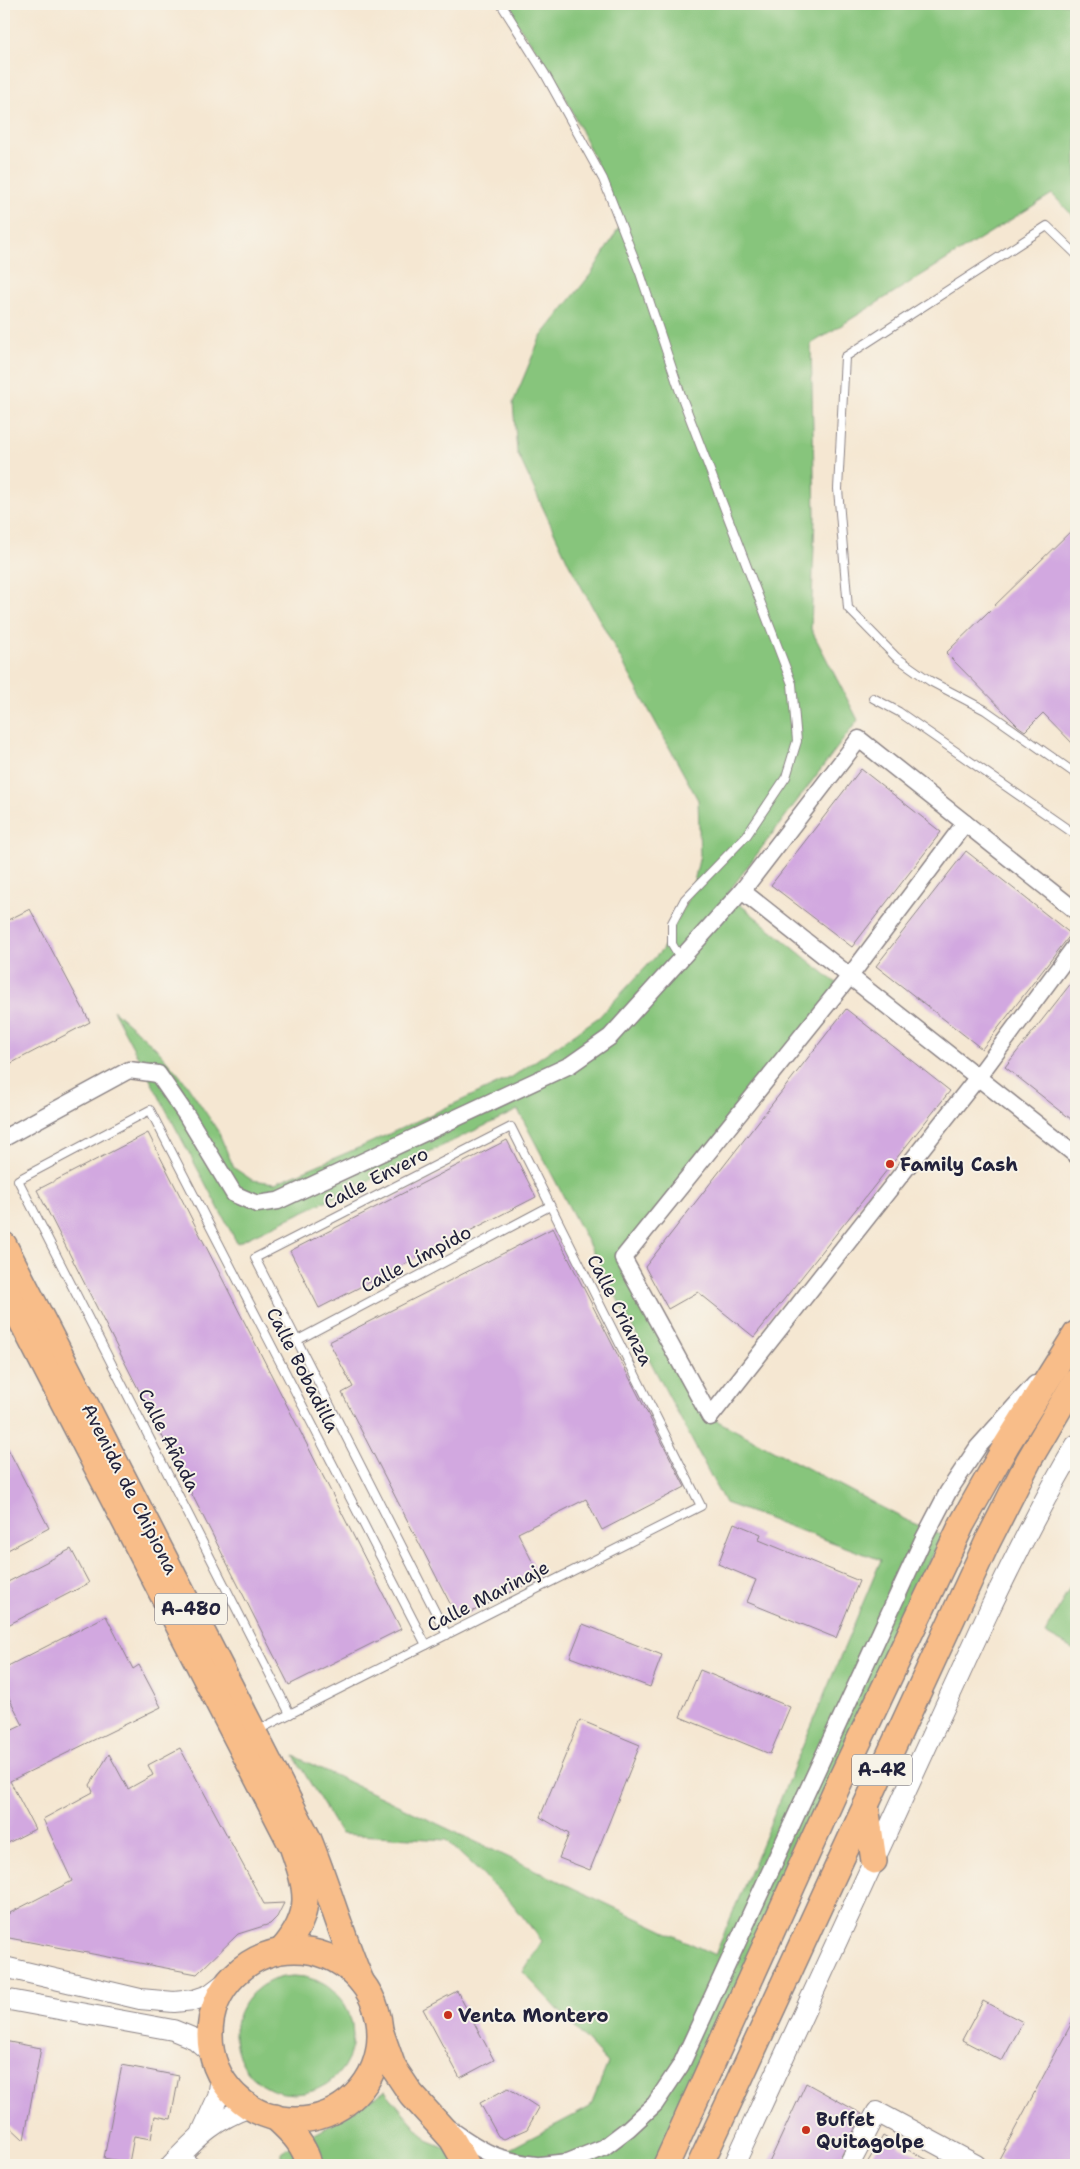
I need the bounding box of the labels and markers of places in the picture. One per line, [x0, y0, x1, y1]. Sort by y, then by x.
place label: Family Cash [900, 1152, 1018, 1177]
marker: Family Cash [884, 1158, 896, 1170]
place label: Venta Montero [458, 2003, 609, 2028]
marker: Venta Montero [442, 2009, 454, 2021]
place label: Buffet Quitagolpe [816, 2107, 924, 2154]
marker: Buffet Quitagolpe [800, 2124, 812, 2136]

